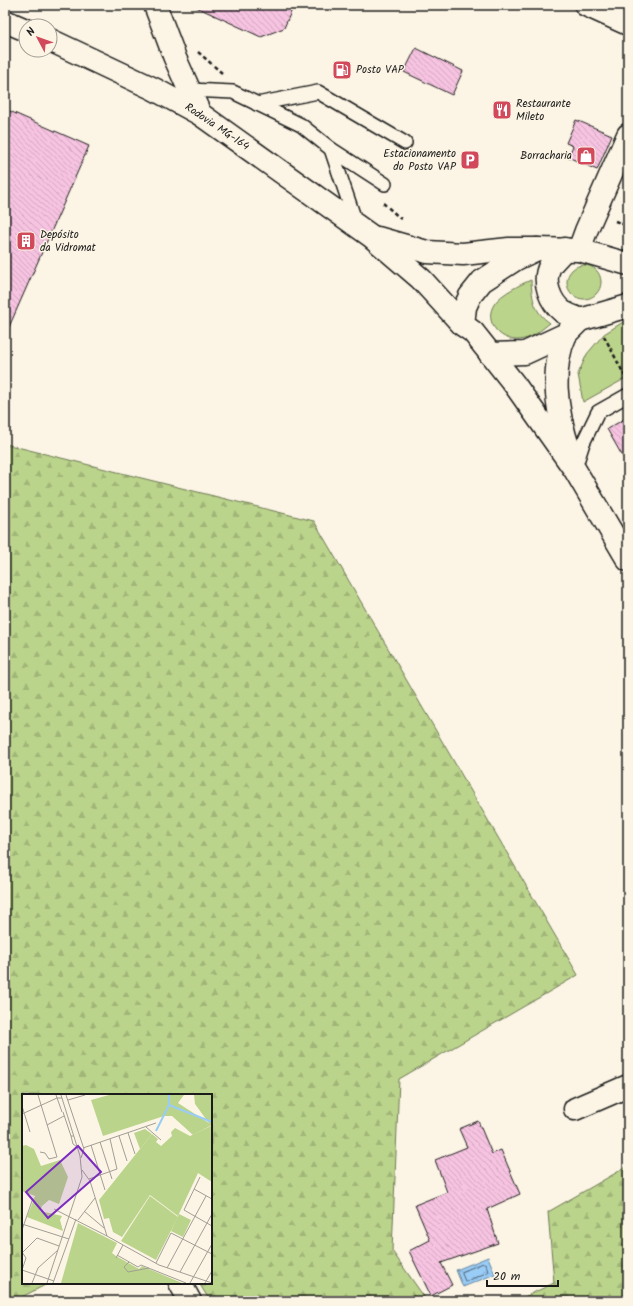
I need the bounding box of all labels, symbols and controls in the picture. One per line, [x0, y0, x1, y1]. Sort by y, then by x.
north arrow [18, 18, 58, 58]
text: N [22, 24, 40, 41]
fuel station icon: Posto VAP [331, 59, 353, 81]
place label: Posto VAP [356, 61, 405, 79]
place label: Restaurante Mileto [516, 95, 571, 126]
street label: Rodovia MG-164 [181, 99, 253, 155]
restaurant icon: Restaurante Mileto [491, 99, 513, 121]
place label: Estacionamento do Posto VAP [383, 145, 457, 176]
shop icon: Borracharia [575, 145, 597, 167]
place label: Borracharia [520, 147, 572, 165]
parking icon: Estacionamento do Posto VAP [459, 149, 481, 171]
place label: Depósito da Vidromat [40, 226, 97, 257]
building icon: Depósito da Vidromat [15, 230, 37, 252]
inset map [22, 1094, 212, 1284]
scale bar [487, 1262, 558, 1288]
text: 20 m [493, 1267, 521, 1286]

